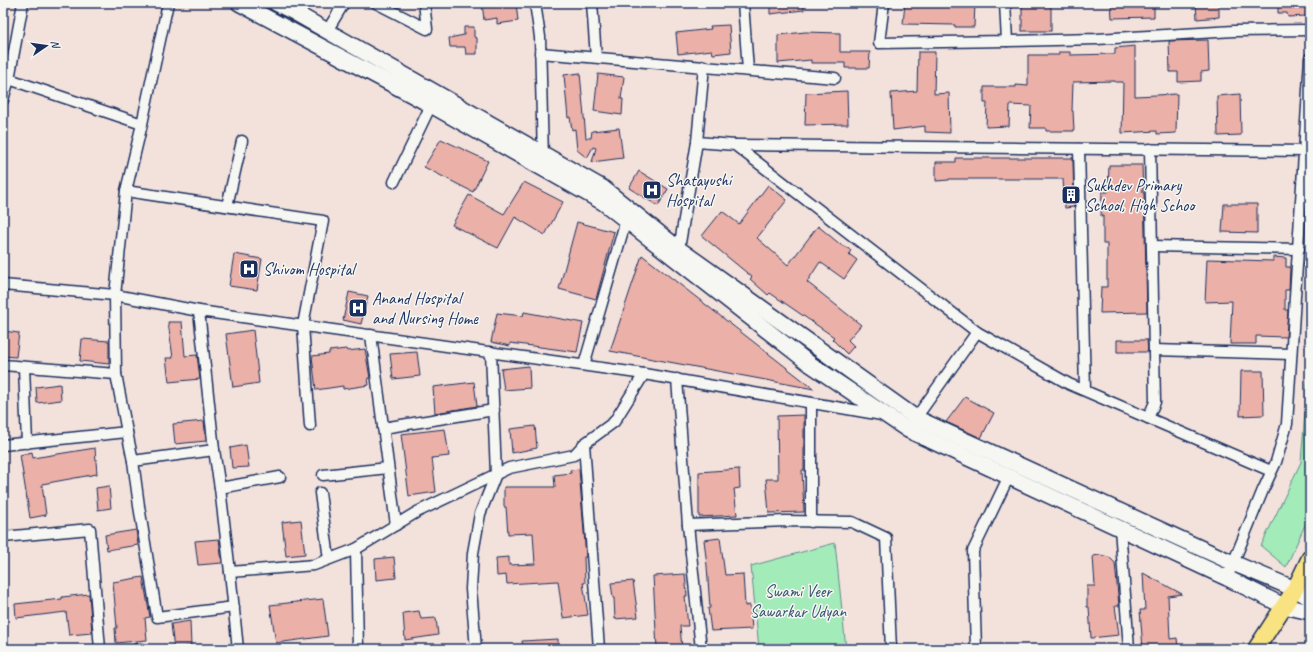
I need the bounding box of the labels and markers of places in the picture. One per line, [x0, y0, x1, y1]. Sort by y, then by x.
place label: Shatayushi Hospital [666, 170, 733, 211]
place label: Sukhdev Primary School, High Schoo [1085, 175, 1196, 216]
hospital icon: Shatayushi Hospital [641, 179, 663, 201]
building icon: Sukhdev Primary School, High Schoo [1060, 184, 1082, 206]
hospital icon: Shivom Hospital [238, 258, 260, 280]
place label: Shivom Hospital [263, 259, 357, 280]
place label: Anand Hospital and Nursing Home [372, 288, 479, 329]
hospital icon: Anand Hospital and Nursing Home [347, 297, 369, 319]

